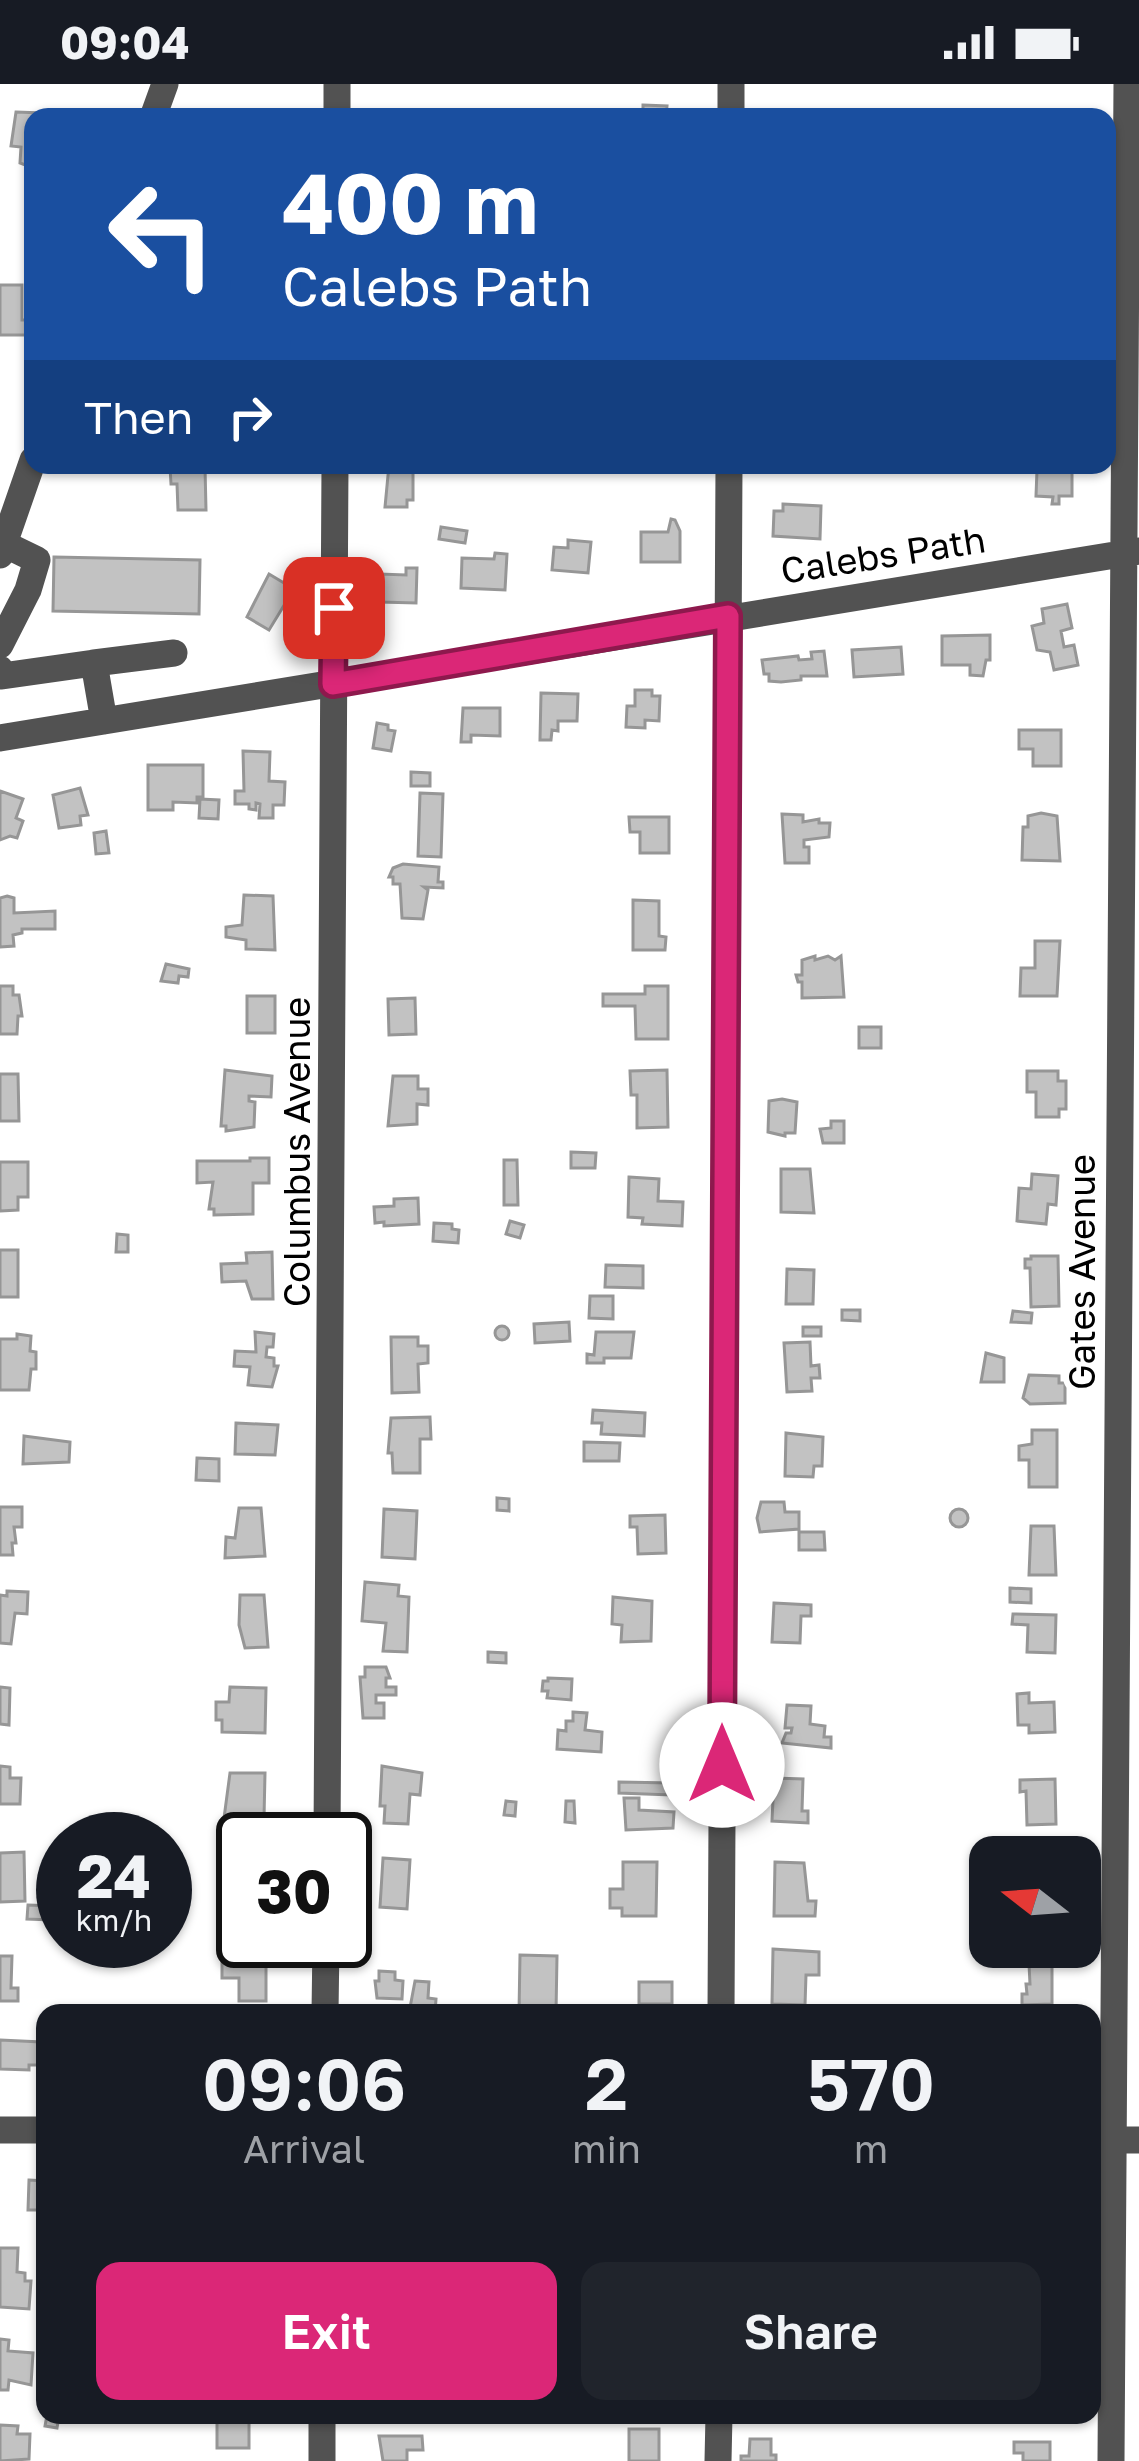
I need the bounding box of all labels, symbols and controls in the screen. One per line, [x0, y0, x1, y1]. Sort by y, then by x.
text: 09:04 [60, 15, 190, 69]
text: 400 m [282, 152, 538, 252]
icon: left [84, 156, 240, 312]
text: Calebs Path [282, 253, 592, 318]
icon: right [217, 384, 283, 450]
text: Then [84, 390, 193, 444]
street label: Calebs Path [777, 517, 988, 592]
pin [283, 557, 385, 659]
icon: arrive [301, 575, 367, 641]
street label: Columbus Avenue [275, 997, 318, 1307]
street label: Gates Avenue [1060, 1154, 1103, 1390]
position arrow [659, 1702, 785, 1828]
speed limit sign: 30 [216, 1812, 372, 1968]
north arrow [969, 1836, 1101, 1968]
map controls [969, 1836, 1101, 1968]
text: 24 [77, 1839, 151, 1911]
text: km/h [76, 1902, 152, 1938]
text: 09:06 [202, 2039, 406, 2126]
text: 2 [585, 2039, 628, 2126]
text: 570 [807, 2039, 935, 2126]
text: Arrival [243, 2125, 365, 2172]
text: min [572, 2125, 641, 2172]
text: m [854, 2125, 888, 2172]
button: Exit [96, 2262, 557, 2400]
button: Share [581, 2262, 1041, 2400]

